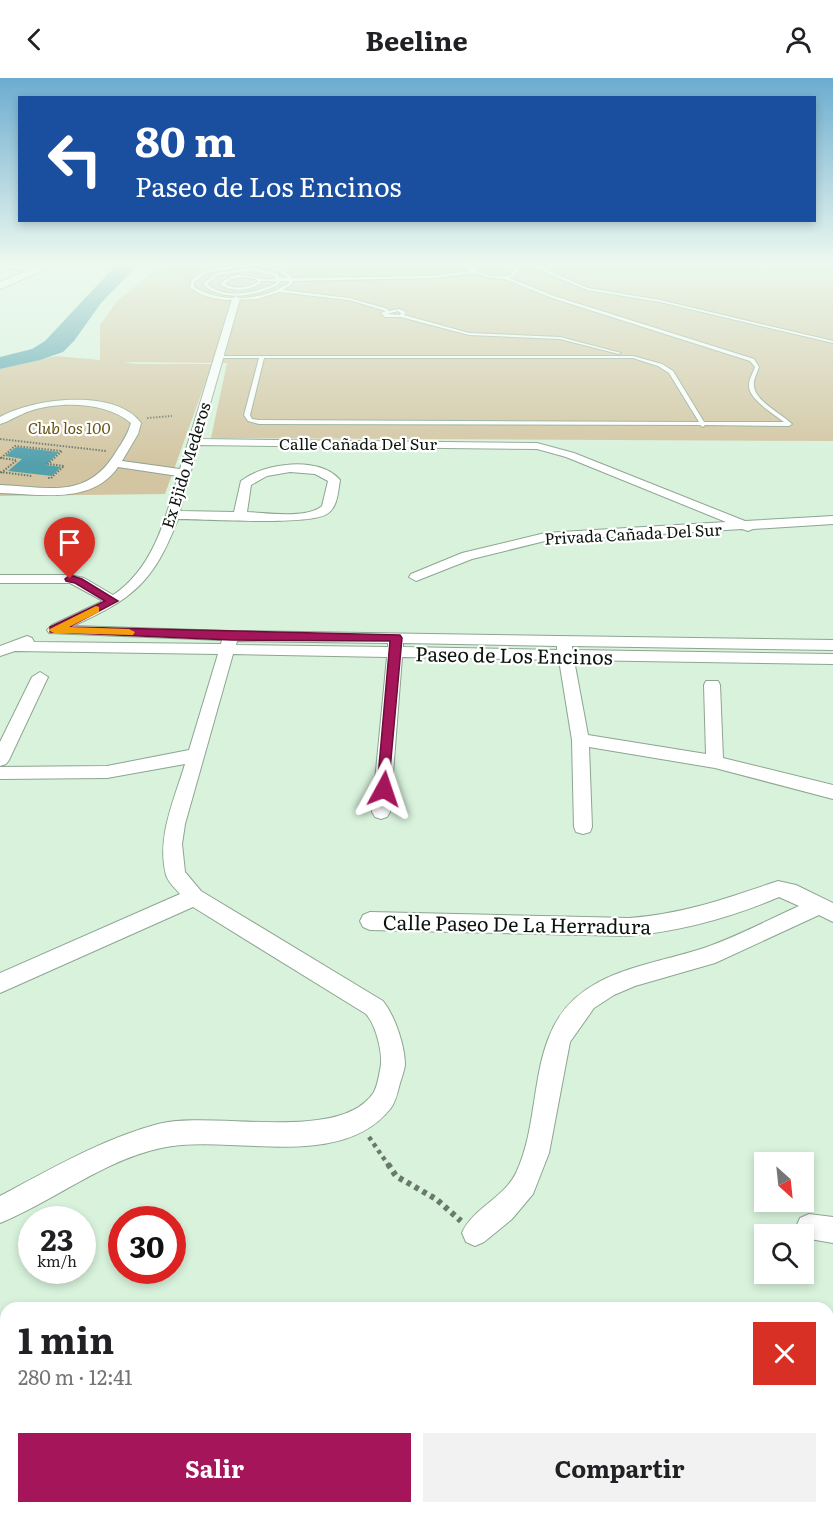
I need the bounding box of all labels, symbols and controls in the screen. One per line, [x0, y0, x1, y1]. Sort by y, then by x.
text: Beeline [365, 19, 468, 59]
icon: back [18, 23, 51, 56]
icon: person [782, 23, 815, 56]
text: 80 m [135, 108, 236, 170]
icon: left [36, 120, 114, 198]
text: Paseo de Los Encinos [135, 165, 402, 205]
street label: Ex Ejido Mederos [154, 399, 216, 531]
park label: Club los 100 [28, 415, 110, 439]
street label: Calle Cañada Del Sur [279, 431, 437, 455]
street label: Privada Cañada Del Sur [544, 516, 723, 550]
pin [44, 517, 95, 579]
icon: arrive [53, 526, 86, 559]
street label: Paseo de Los Encinos [415, 637, 613, 671]
position arrow [352, 757, 416, 821]
street label: Calle Paseo De La Herradura [383, 906, 652, 940]
north arrow [754, 1152, 814, 1212]
map controls [754, 1152, 814, 1284]
speed limit sign: 30 [108, 1206, 186, 1284]
text: 23 [41, 1216, 73, 1260]
button: search [754, 1224, 814, 1284]
text: km/h [37, 1249, 77, 1272]
text: 1 min [18, 1312, 114, 1365]
button: close [753, 1322, 816, 1385]
text: 280 m · 12:41 [18, 1361, 132, 1391]
button: Salir [18, 1433, 411, 1502]
button: Compartir [423, 1433, 816, 1502]

